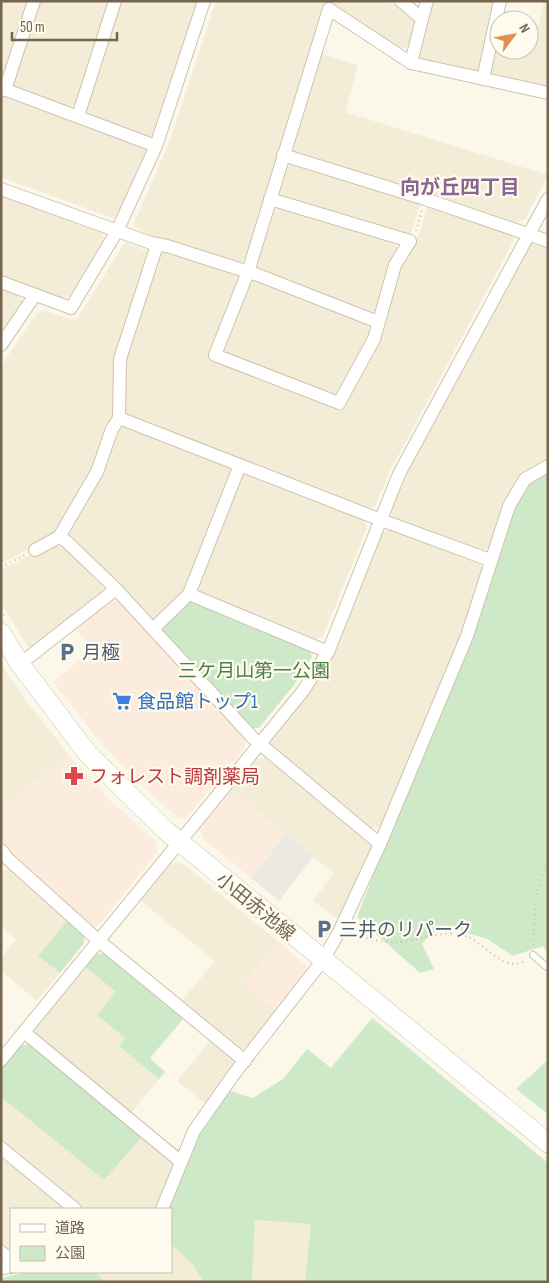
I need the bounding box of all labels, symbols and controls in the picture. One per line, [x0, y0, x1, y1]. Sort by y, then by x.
scale bar [12, 10, 118, 42]
north arrow [489, 10, 539, 60]
text: 50 m [20, 18, 45, 37]
text: N [515, 21, 534, 36]
district label: 向が丘四丁目 [400, 176, 520, 200]
parking icon: 月極 [56, 641, 78, 663]
place label: 月極 [82, 642, 120, 665]
park label: 三ケ月山第一公園 [178, 660, 330, 683]
supermarket icon: 食品館トップ1 [111, 690, 133, 712]
place label: 食品館トップ1 [137, 691, 258, 714]
pharmacy icon: フォレスト調剤薬局 [63, 765, 85, 787]
place label: フォレスト調剤薬局 [89, 766, 260, 789]
street label: 小田赤池線 [211, 868, 299, 946]
parking icon: 三井のリパーク [313, 918, 335, 940]
place label: 三井のリパーク [339, 919, 472, 942]
legend [10, 1208, 172, 1273]
text: 道路 [55, 1219, 85, 1238]
text: 公園 [55, 1244, 85, 1263]

